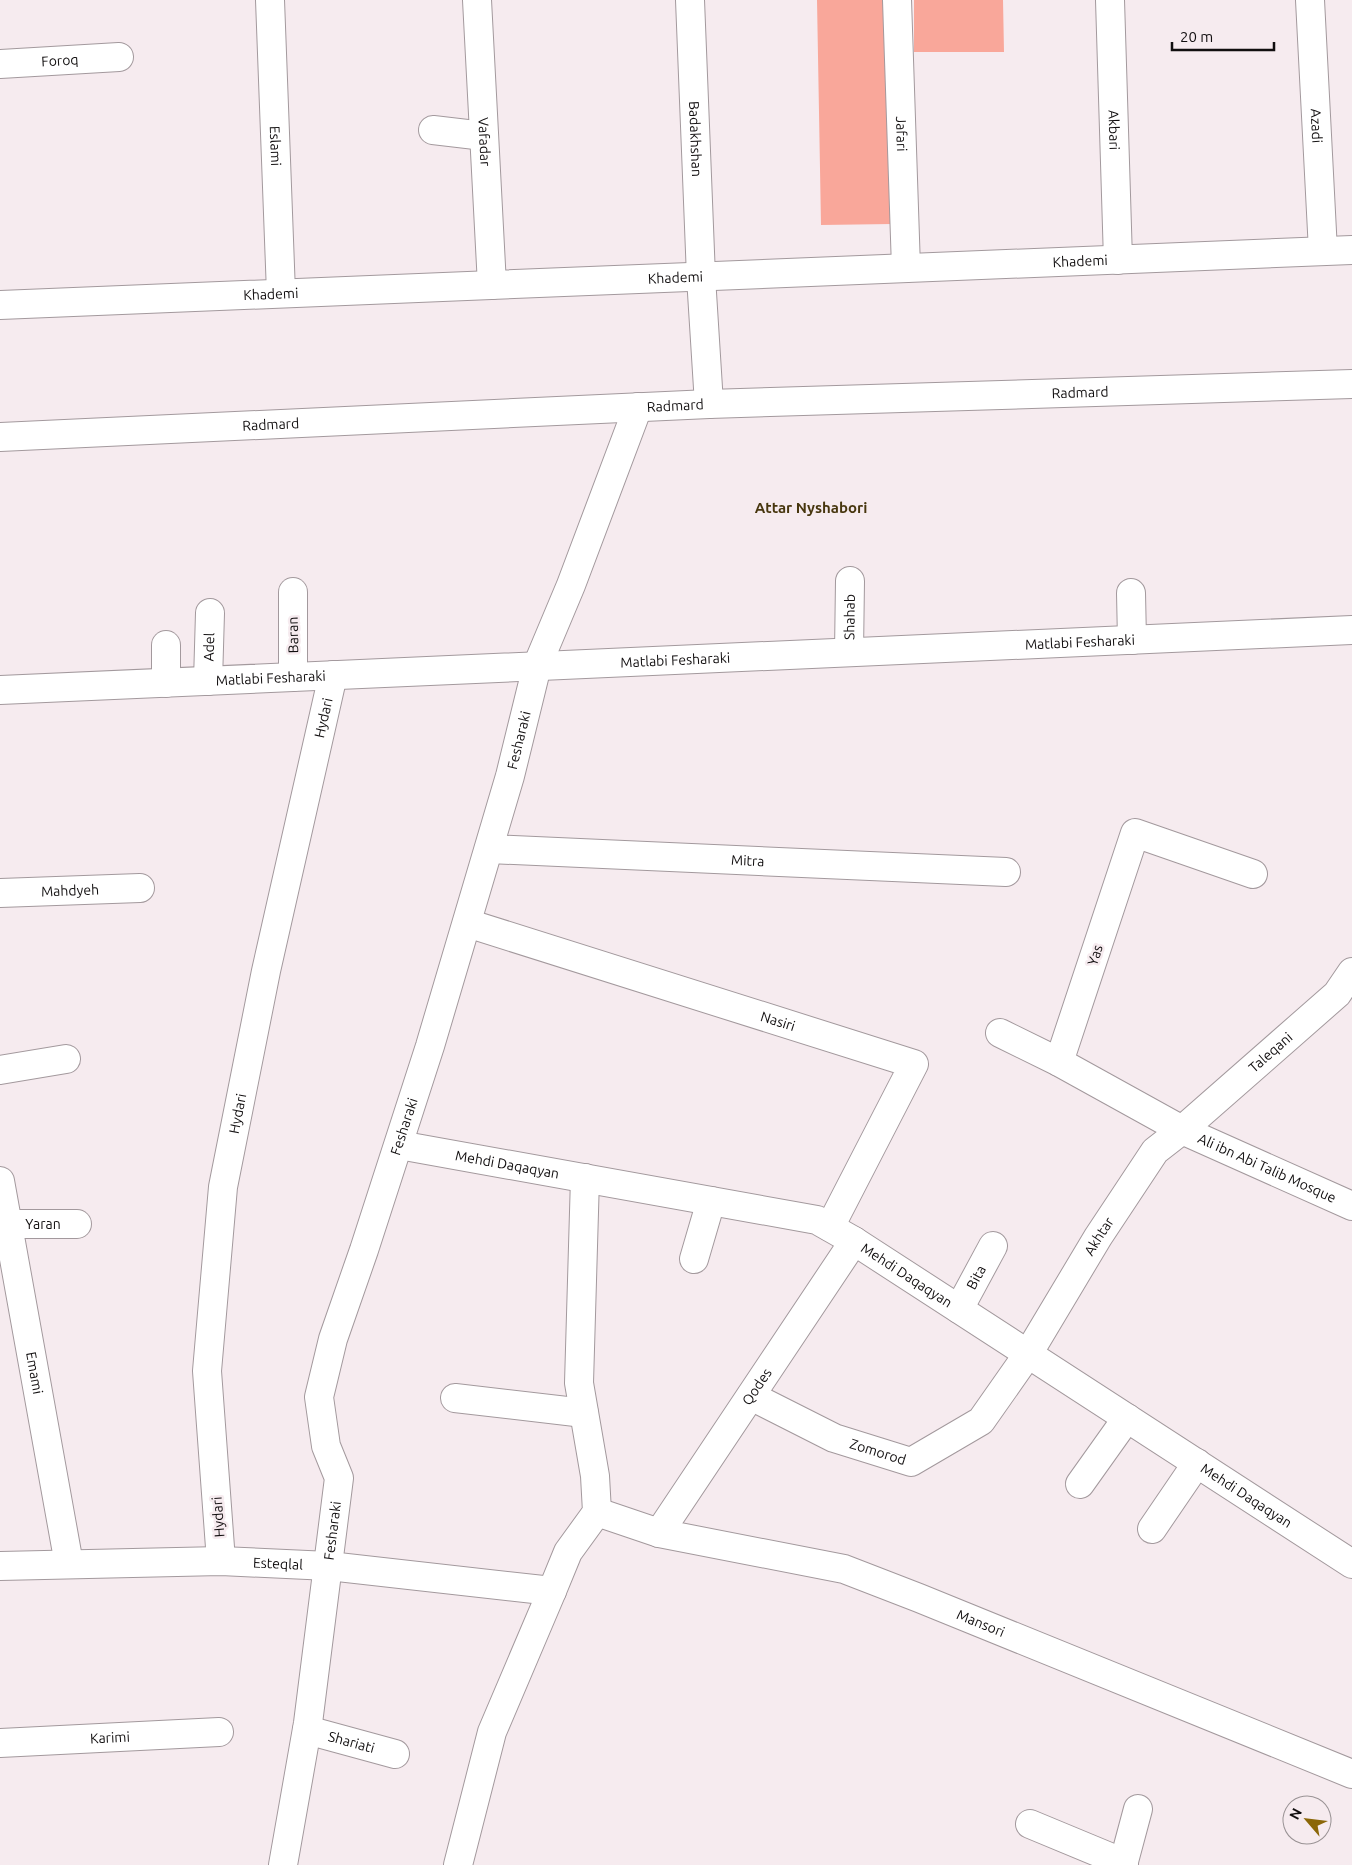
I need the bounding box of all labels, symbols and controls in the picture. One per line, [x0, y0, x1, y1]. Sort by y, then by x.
scale bar [1172, 20, 1274, 52]
text: 20 m [1180, 28, 1213, 45]
street label: Foroq [41, 51, 79, 70]
street label: Badakhshan [686, 101, 705, 177]
street label: Azadi [1308, 108, 1325, 143]
street label: Akbari [1105, 110, 1123, 150]
street label: Jafari [893, 116, 910, 152]
street label: Vafadar [475, 117, 494, 167]
street label: Eslami [267, 125, 284, 166]
street label: Khademi [1052, 252, 1108, 270]
street label: Khademi [648, 268, 703, 287]
street label: Khademi [243, 285, 299, 303]
street label: Radmard [1051, 384, 1109, 401]
street label: Radmard [646, 396, 704, 415]
street label: Radmard [242, 415, 300, 434]
district label: Attar Nyshabori [755, 499, 867, 516]
street label: Shahab [841, 594, 858, 640]
street label: Baran [285, 617, 301, 653]
street label: Adel [201, 632, 217, 662]
street label: Matlabi Fesharaki [1025, 632, 1135, 653]
street label: Matlabi Fesharaki [620, 650, 731, 670]
street label: Matlabi Fesharaki [215, 668, 326, 688]
street label: Hydari [311, 696, 336, 739]
street label: Fesharaki [504, 709, 534, 771]
street label: Mitra [731, 852, 765, 869]
street label: Mahdyeh [41, 881, 99, 900]
street label: Yas [1084, 943, 1106, 967]
street label: Nasiri [759, 1008, 797, 1034]
street label: Taleqani [1245, 1029, 1295, 1076]
street label: Hydari [226, 1092, 249, 1135]
street label: Fesharaki [387, 1096, 421, 1157]
street label: Ali ibn Abi Talib Mosque [1196, 1130, 1339, 1206]
street label: Mehdi Daqaqyan [454, 1147, 561, 1182]
street label: Akhtar [1081, 1214, 1117, 1258]
street label: Yaran [25, 1216, 61, 1232]
street label: Mehdi Daqaqyan [858, 1240, 955, 1311]
street label: Bita [963, 1263, 989, 1292]
street label: Emami [23, 1351, 46, 1395]
street label: Qodes [739, 1365, 775, 1408]
street label: Zomorod [848, 1435, 908, 1468]
street label: Mehdi Daqaqyan [1198, 1460, 1295, 1531]
street label: Hydari [209, 1496, 227, 1538]
street label: Fesharaki [321, 1500, 344, 1561]
street label: Esteqlal [253, 1554, 304, 1573]
street label: Mansori [954, 1606, 1007, 1640]
street label: Karimi [90, 1728, 130, 1746]
street label: Shariati [326, 1728, 376, 1756]
north arrow [1282, 1795, 1332, 1845]
text: N [1286, 1806, 1305, 1822]

